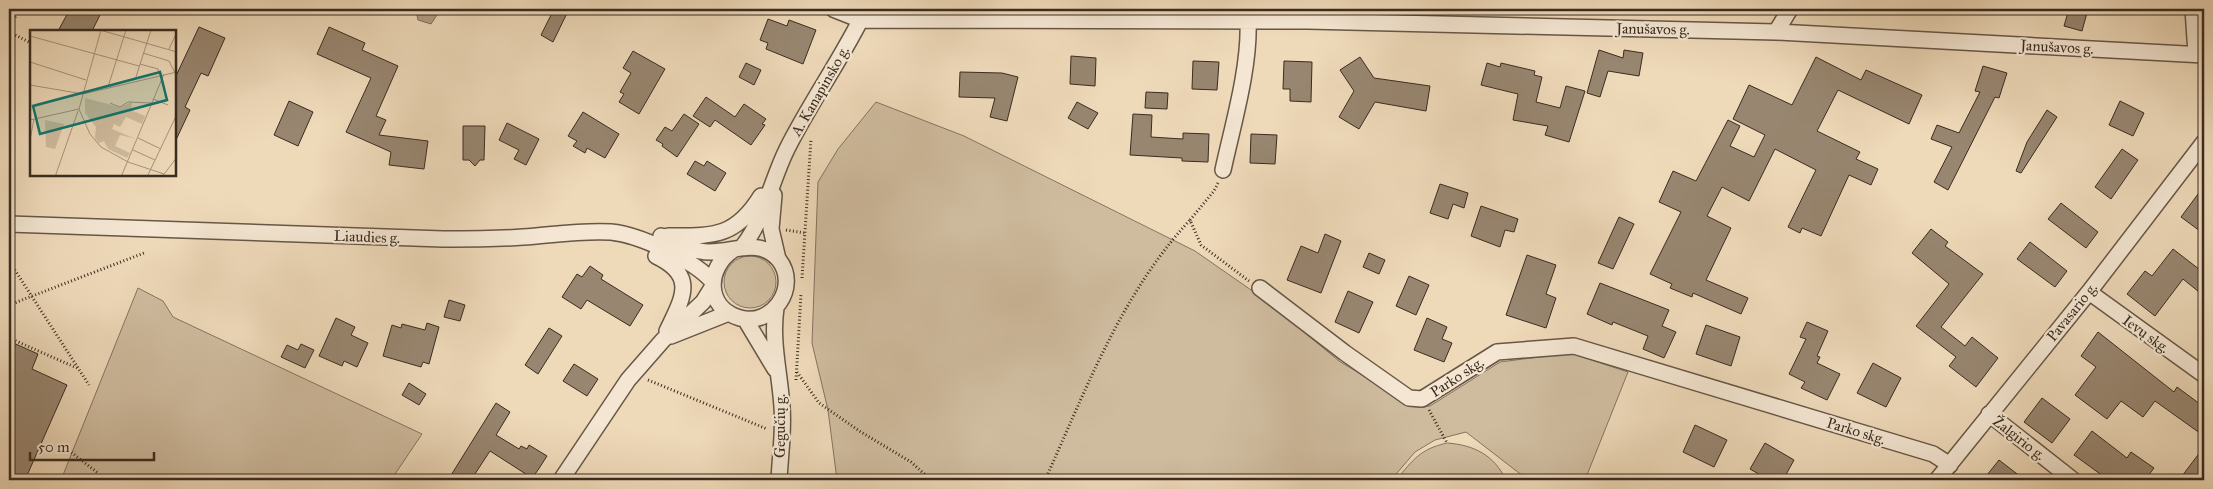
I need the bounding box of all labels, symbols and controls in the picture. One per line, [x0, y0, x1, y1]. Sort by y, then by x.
street label: Janušavos g. [1614, 19, 1690, 40]
inset map [30, 30, 176, 176]
street label: Janušavos g. [2018, 36, 2094, 59]
street label: A. Kanapinsko g. [786, 43, 853, 140]
street label: Liaudies g. [334, 227, 400, 247]
street label: Pavasario g. [2043, 279, 2101, 345]
street label: Ievų skg. [2119, 311, 2173, 357]
street label: Parko skg. [1427, 353, 1487, 401]
street label: Gegučių g. [771, 394, 789, 458]
street label: Žalgirio g. [1989, 411, 2049, 464]
street label: Parko skg. [1825, 414, 1887, 448]
scale bar [30, 429, 154, 461]
text: 50 m [38, 438, 70, 456]

